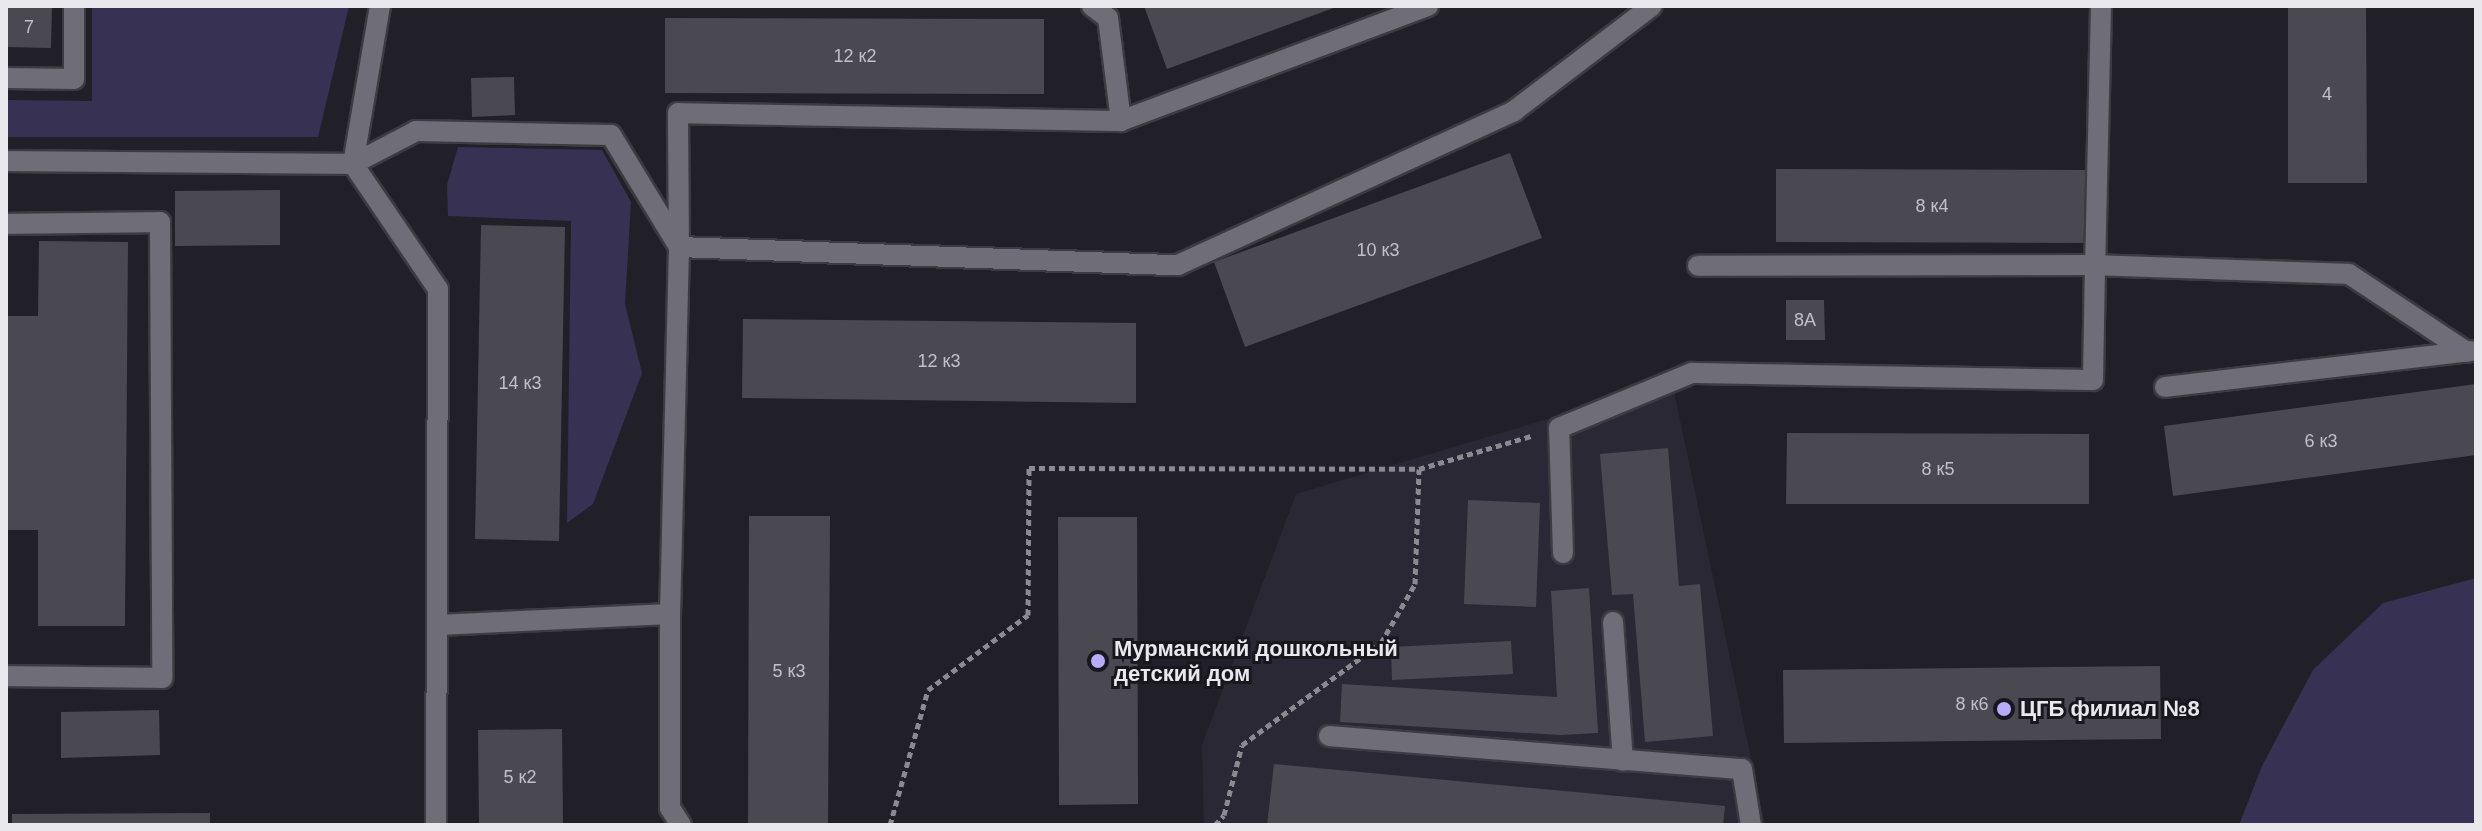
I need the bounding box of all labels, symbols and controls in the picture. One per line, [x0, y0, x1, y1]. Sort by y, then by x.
house number: 7 [24, 16, 34, 38]
house number: 12 к2 [834, 45, 876, 67]
house number: 4 [2322, 83, 2332, 105]
house number: 8 к4 [1916, 195, 1948, 217]
house number: 10 к3 [1357, 239, 1399, 261]
house number: 8А [1794, 309, 1816, 331]
house number: 12 к3 [918, 350, 960, 372]
house number: 14 к3 [499, 372, 541, 394]
house number: 6 к3 [2305, 430, 2337, 452]
house number: 8 к5 [1922, 458, 1954, 480]
place label: Мурманский дошкольный детский дом [1114, 635, 1398, 686]
marker: Мурманский дошкольный детский дом [1089, 652, 1107, 670]
house number: 5 к3 [773, 660, 805, 682]
house number: 8 к6 [1956, 693, 1988, 715]
place label: ЦГБ филиал №8 [2020, 696, 2200, 722]
marker: ЦГБ филиал №8 [1995, 700, 2013, 718]
house number: 5 к2 [504, 766, 536, 788]

